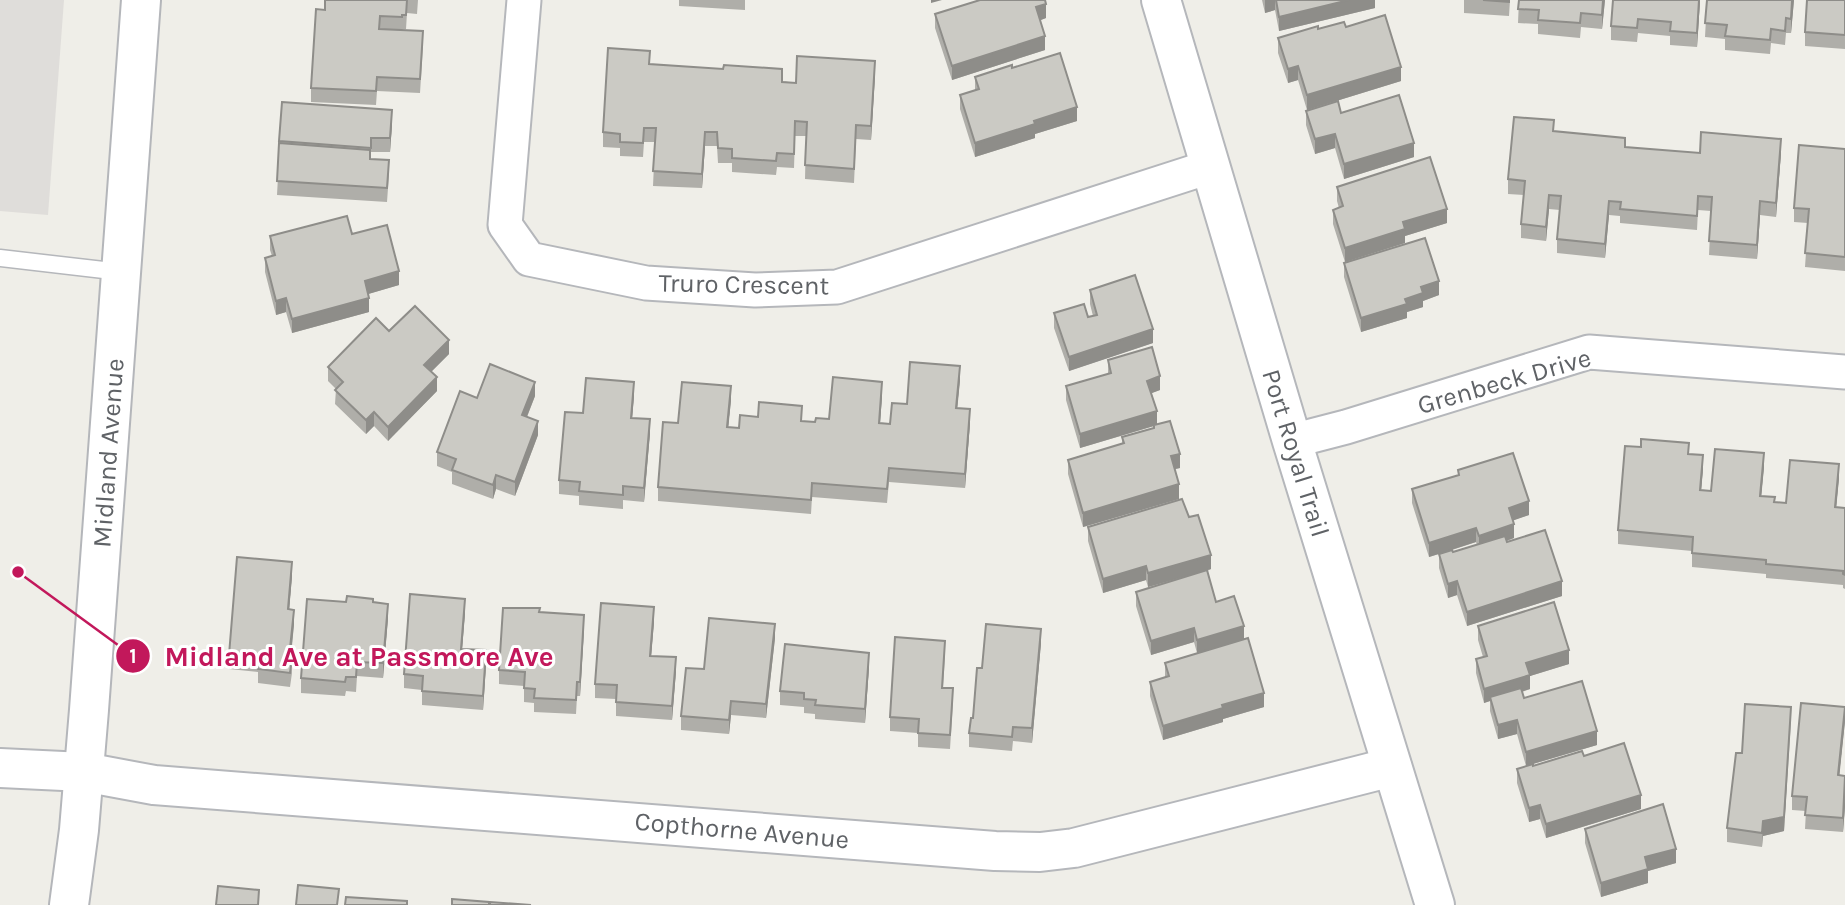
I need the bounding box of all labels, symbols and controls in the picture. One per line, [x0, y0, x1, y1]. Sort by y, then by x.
street label: Truro Crescent [658, 268, 830, 301]
street label: Grenbeck Drive [1414, 342, 1594, 421]
street label: Midland Avenue [86, 357, 131, 549]
street label: Port Royal Trail [1255, 366, 1336, 541]
callout: Midland Ave at Passmore Ave [116, 631, 568, 680]
text: Midland Ave at Passmore Ave [164, 640, 554, 673]
text: 1 [129, 644, 137, 668]
street label: Copthorne Avenue [633, 806, 850, 855]

